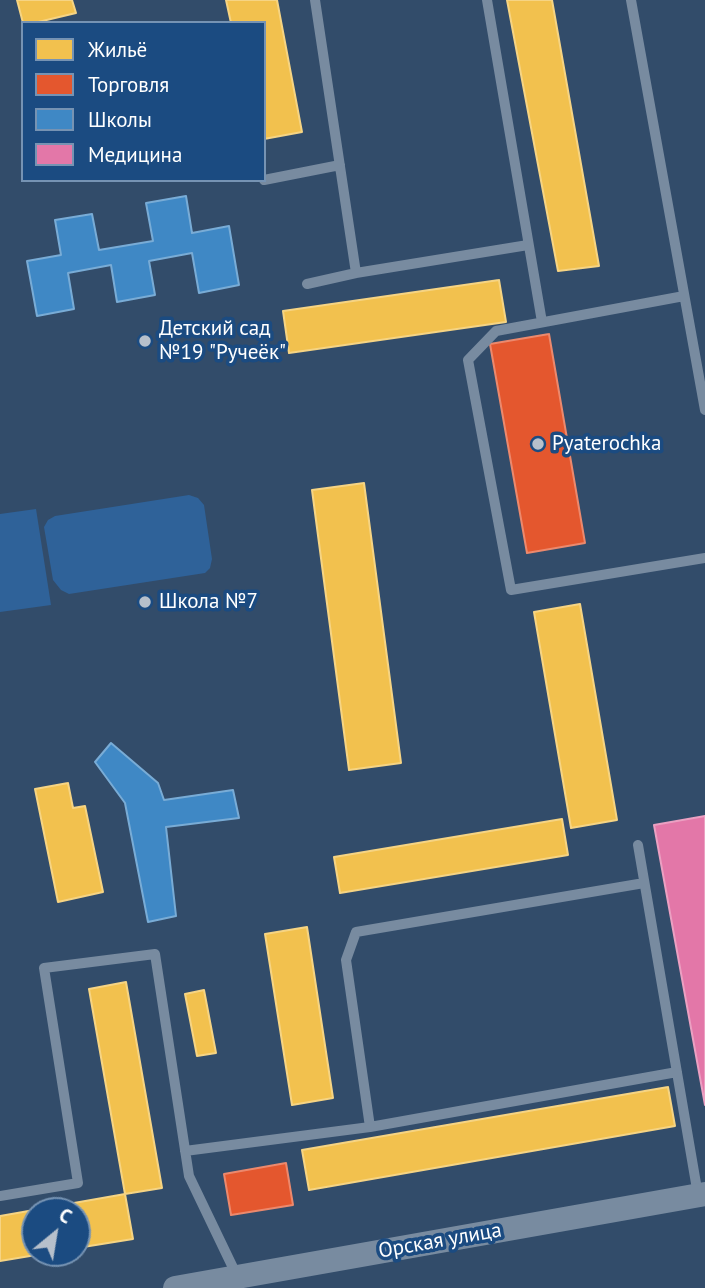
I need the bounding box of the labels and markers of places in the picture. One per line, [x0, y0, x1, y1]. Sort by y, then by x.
place label: Детский сад №19 "Ручеёк" [159, 316, 286, 366]
marker: Детский сад №19 "Ручеёк" [137, 333, 153, 349]
place label: Pyaterochka [552, 431, 661, 457]
marker: Pyaterochka [530, 436, 546, 452]
place label: Школа №7 [159, 589, 258, 615]
marker: Школа №7 [137, 594, 153, 610]

